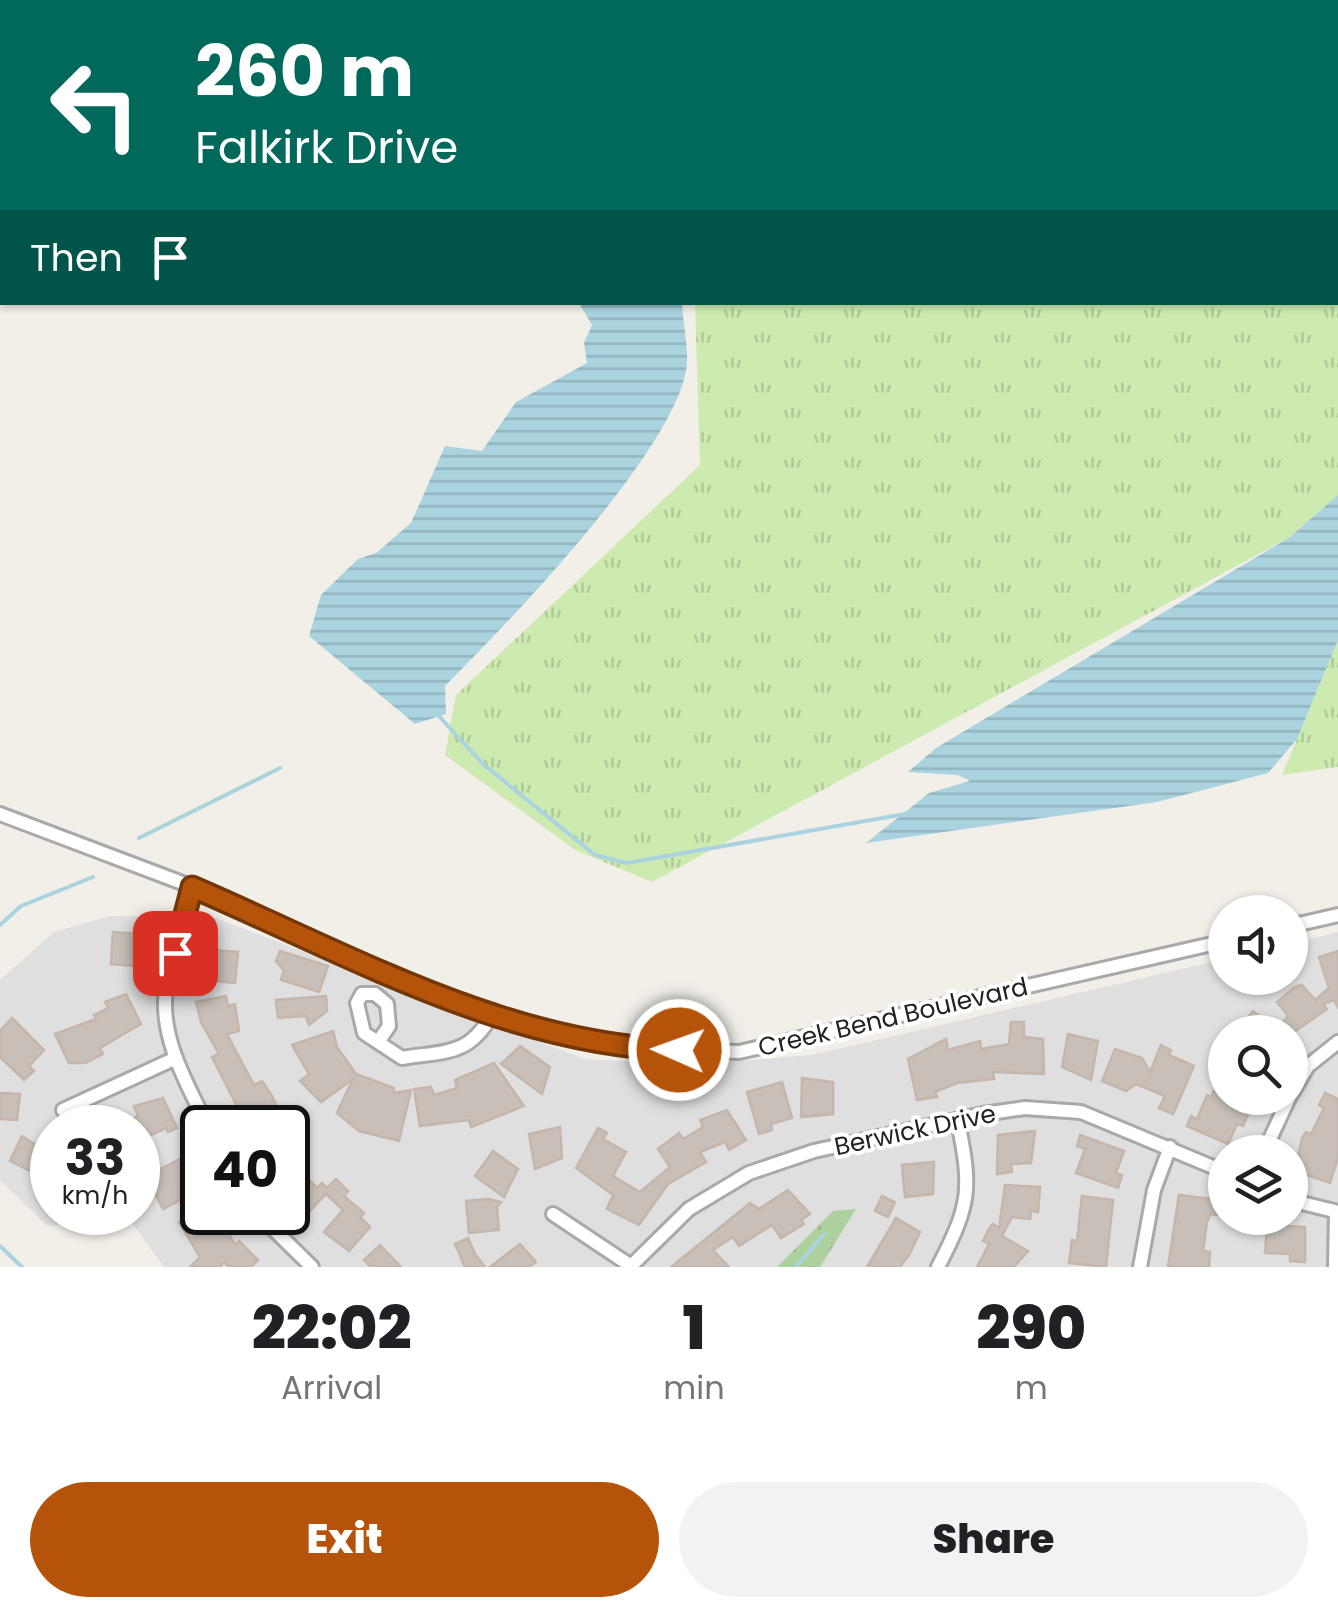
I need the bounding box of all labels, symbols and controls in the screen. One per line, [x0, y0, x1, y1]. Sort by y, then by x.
text: 260 m [195, 22, 414, 121]
icon: left [30, 40, 160, 170]
text: Falkirk Drive [195, 116, 458, 179]
icon: arrive [143, 230, 198, 285]
text: Then [30, 231, 123, 284]
map controls [1208, 895, 1308, 1235]
button: sound [1208, 895, 1308, 995]
pin [133, 911, 218, 996]
icon: arrive [148, 926, 203, 981]
street label: Creek Bend Boulevard [755, 969, 1031, 1065]
position arrow [627, 998, 731, 1102]
button: search [1208, 1015, 1308, 1115]
street label: Berwick Drive [831, 1096, 999, 1164]
speed limit sign: 40 [180, 1105, 310, 1235]
text: 33 [65, 1122, 125, 1193]
button: layers [1208, 1135, 1308, 1235]
text: km/h [62, 1178, 128, 1213]
text: 22:02 [252, 1286, 412, 1370]
text: 1 [682, 1286, 706, 1370]
text: 290 [976, 1286, 1086, 1370]
text: Arrival [281, 1365, 382, 1410]
text: min [663, 1365, 725, 1410]
text: m [1015, 1365, 1048, 1410]
button: Exit [30, 1482, 659, 1597]
button: Share [679, 1482, 1308, 1597]

